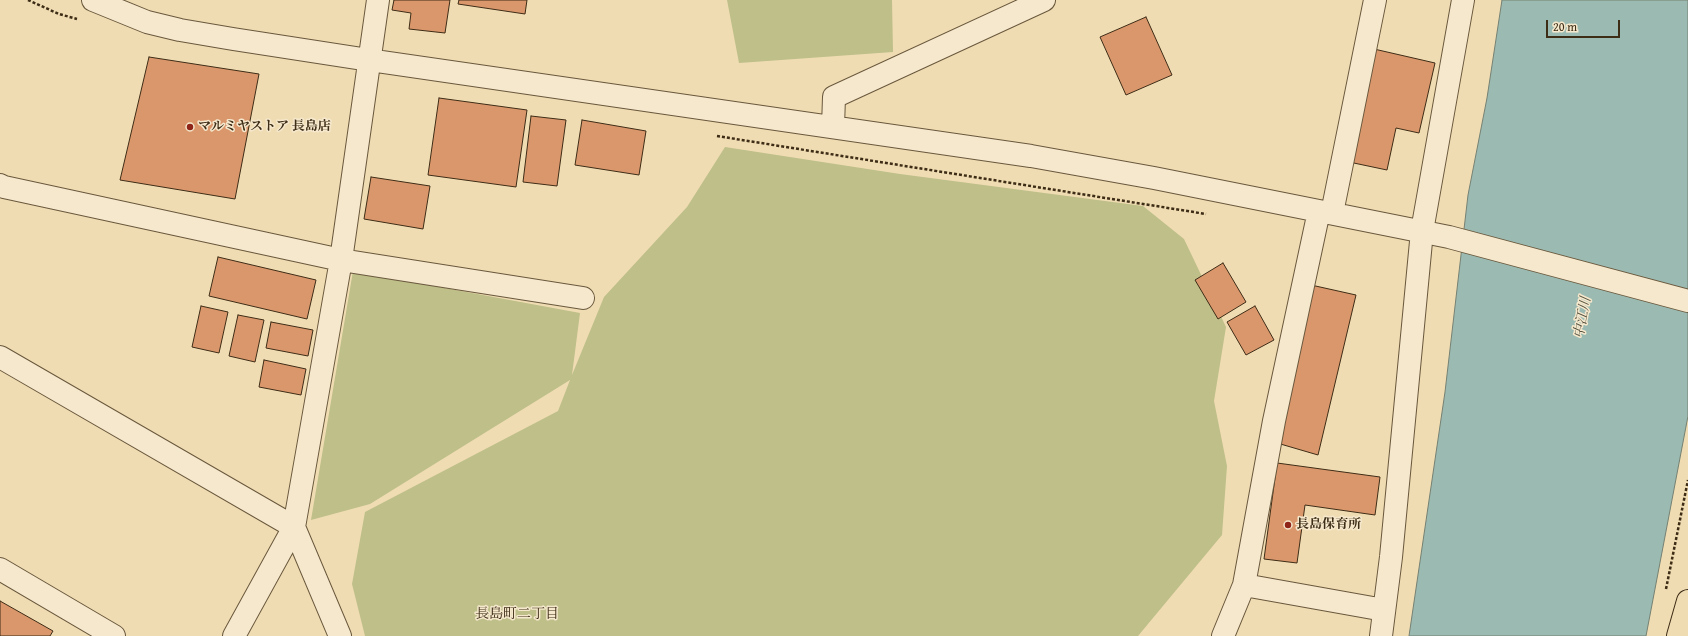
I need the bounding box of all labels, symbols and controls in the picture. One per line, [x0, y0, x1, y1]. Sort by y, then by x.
scale bar [1548, 12, 1622, 38]
text: 20 m [1553, 18, 1577, 35]
place label: マルミヤストア 長島店 [198, 119, 331, 135]
marker: マルミヤストア 長島店 [185, 122, 195, 132]
water label: 中江川 [1571, 296, 1595, 340]
place label: 長島保育所 [1296, 517, 1361, 533]
marker: 長島保育所 [1283, 520, 1293, 530]
district label: 長島町二丁目 [475, 606, 559, 622]

